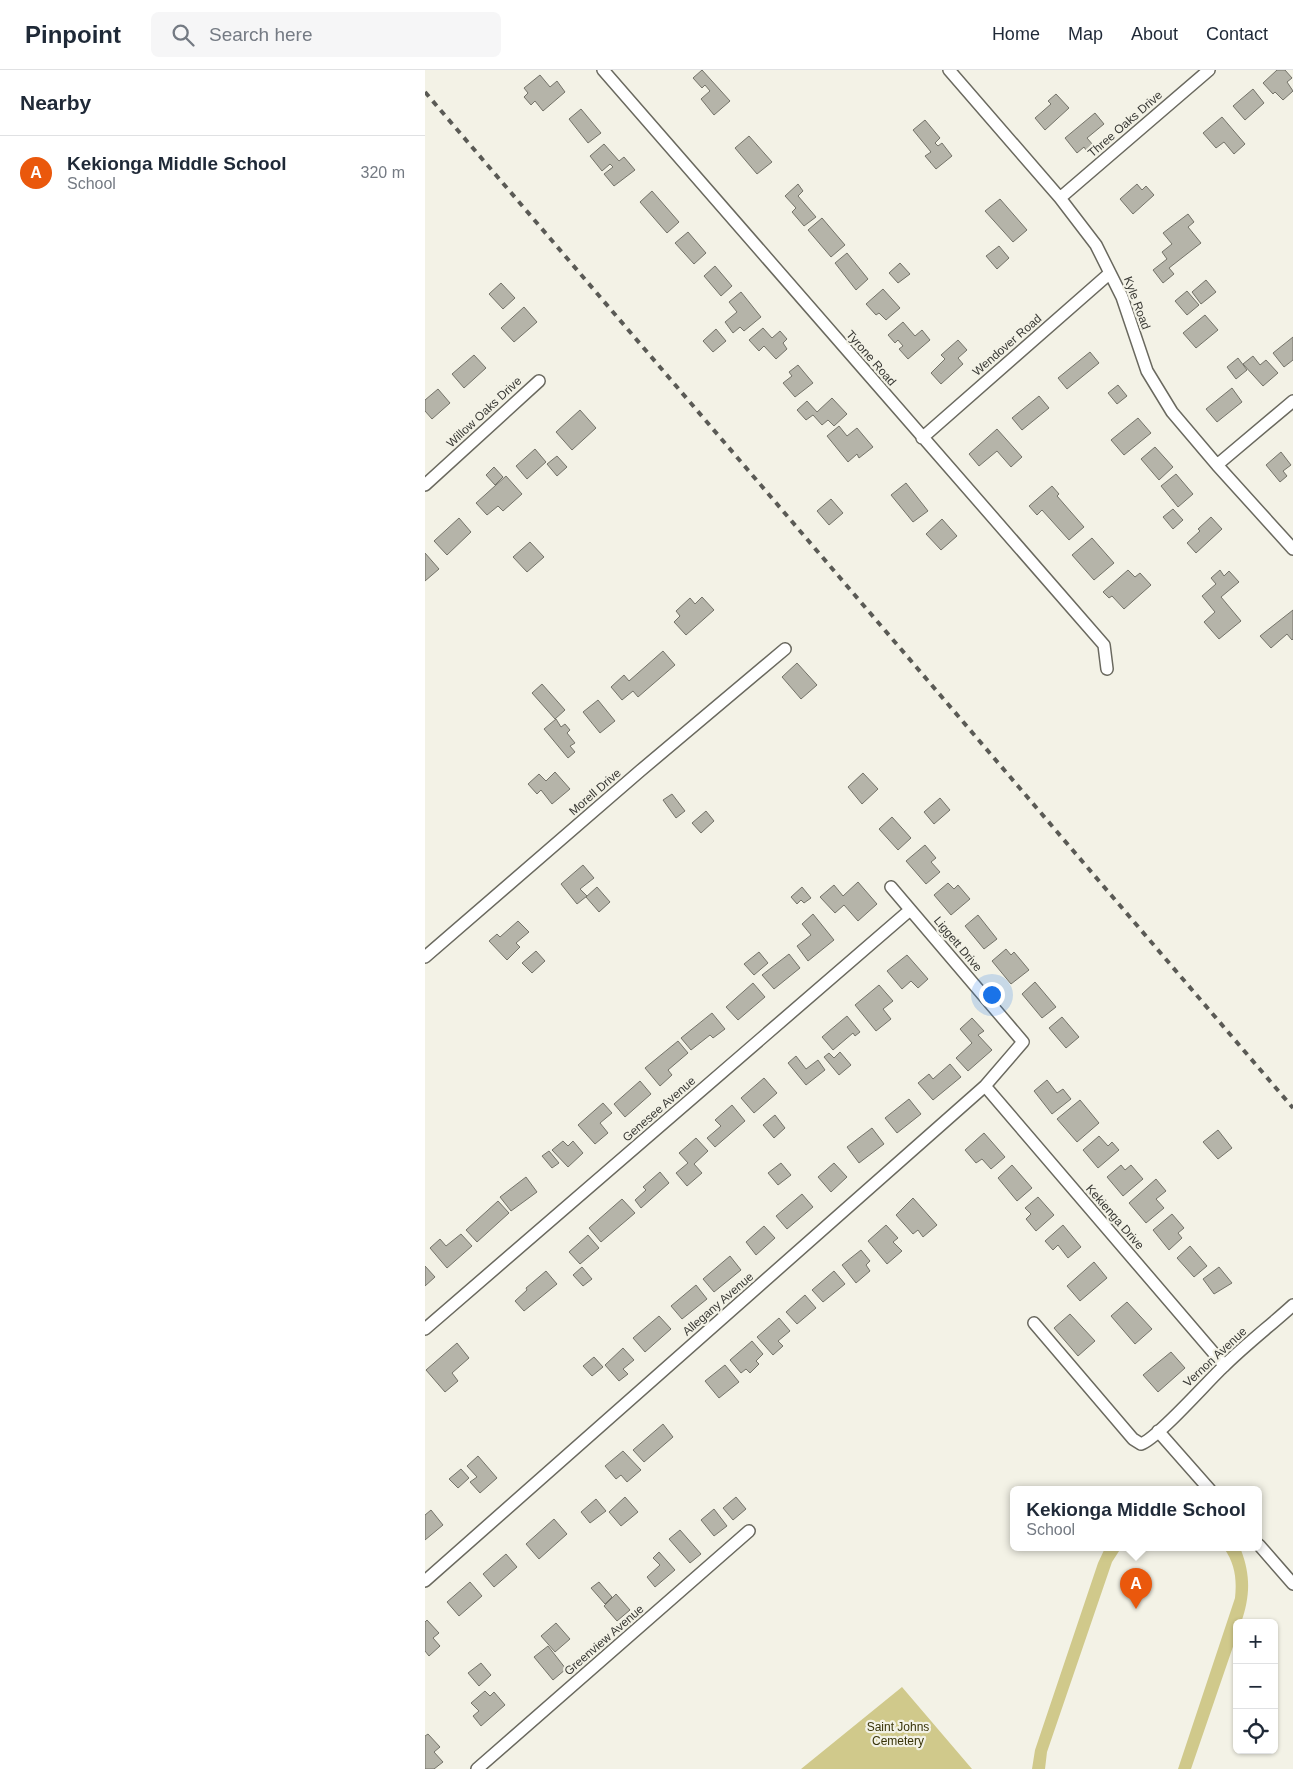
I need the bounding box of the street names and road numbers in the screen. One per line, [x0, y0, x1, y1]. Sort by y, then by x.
street label: Three Oaks Drive [1085, 88, 1165, 160]
street label: Kyle Road [1121, 275, 1153, 331]
street label: Wendover Road [970, 311, 1044, 379]
street label: Tyrone Road [843, 327, 899, 389]
street label: Willow Oaks Drive [444, 373, 525, 450]
street label: Morell Drive [566, 766, 624, 818]
street label: Liggett Drive [931, 914, 985, 975]
street label: Genesee Avenue [620, 1073, 699, 1144]
street label: Kekienga Drive [1083, 1182, 1147, 1253]
street label: Allegany Avenue [680, 1269, 756, 1339]
street label: Vernon Avenue [1181, 1324, 1250, 1390]
street label: Greenview Avenue [561, 1602, 647, 1678]

